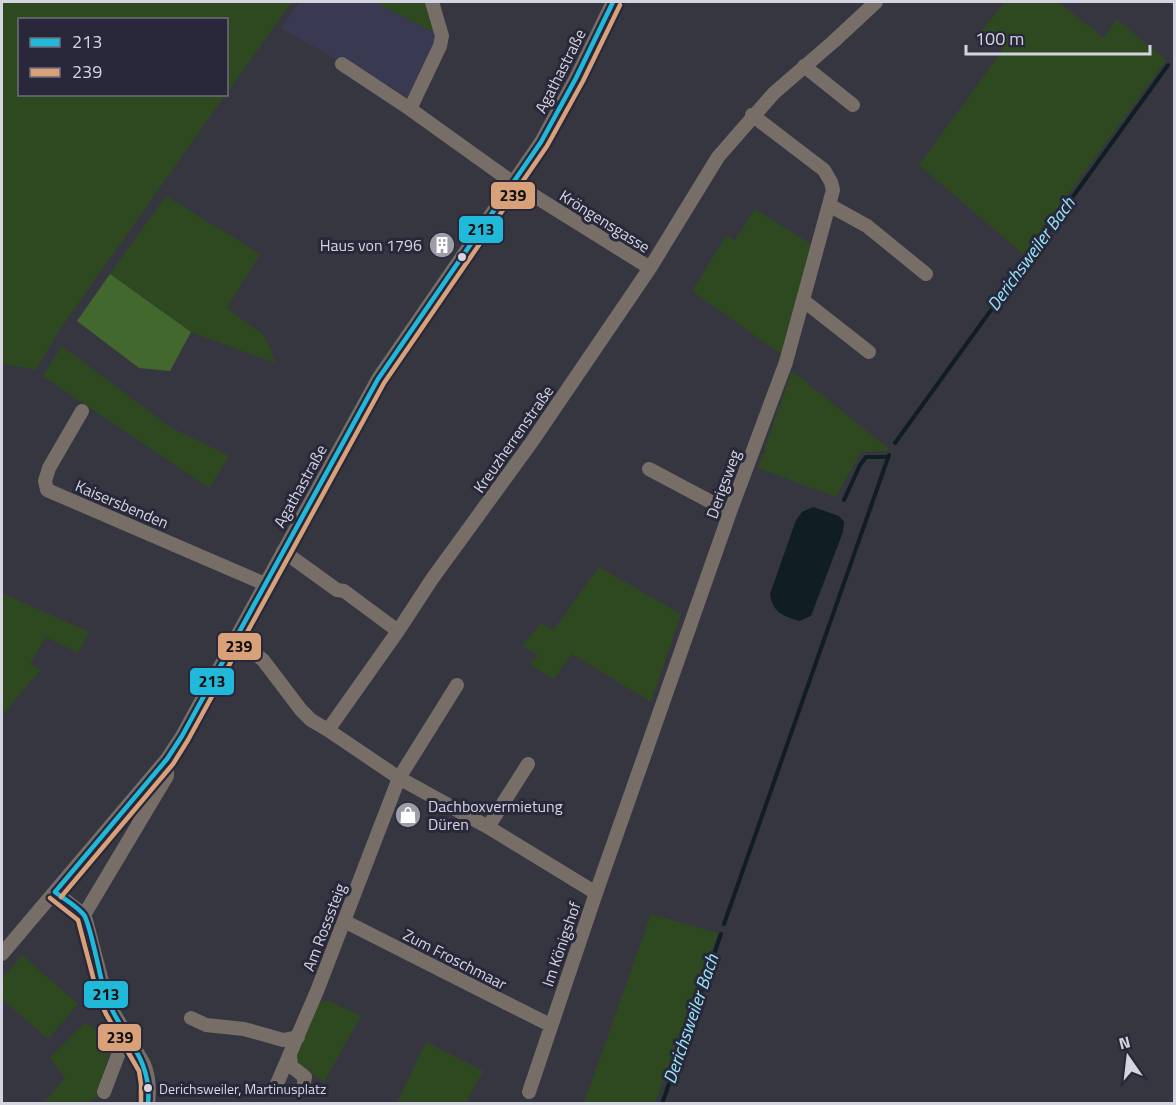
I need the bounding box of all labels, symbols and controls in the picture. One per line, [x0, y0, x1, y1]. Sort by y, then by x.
legend [18, 18, 228, 96]
scale bar [966, 18, 1150, 56]
street label: Agathastraße [528, 25, 592, 117]
text: 100 m [975, 25, 1024, 52]
text: 213 [72, 28, 102, 55]
text: 239 [72, 58, 102, 85]
line badge: 239 [490, 181, 536, 210]
text: 239 [500, 183, 526, 207]
street label: Kröngensgasse [555, 184, 655, 258]
water label: Derichsweiler Bach [980, 190, 1082, 316]
line badge: 213 [458, 215, 504, 244]
text: 213 [468, 217, 494, 241]
building icon: Haus von 1796 [427, 230, 457, 260]
place label: Haus von 1796 [320, 233, 422, 257]
unlabelled marker [456, 251, 468, 263]
street label: Kreuzherrenstraße [467, 380, 559, 498]
street label: Agathastraße [267, 440, 333, 532]
street label: Derigsweg [700, 446, 746, 522]
street label: Kaisersbenden [72, 474, 172, 534]
line badge: 239 [217, 632, 262, 661]
text: 239 [226, 634, 252, 658]
line badge: 213 [189, 667, 235, 696]
text: 213 [199, 669, 225, 693]
place label: Dachboxvermietung Düren [428, 794, 563, 836]
shop icon: Dachboxvermietung Düren [393, 800, 423, 830]
street label: Am Rosssteig [296, 880, 352, 974]
street label: Im Königshof [535, 898, 587, 990]
street label: Zum Froschmaar [399, 923, 511, 996]
water label: Derichsweiler Bach [656, 950, 726, 1087]
line badge: 213 [83, 980, 129, 1009]
text: 213 [93, 982, 119, 1006]
line badge: 239 [97, 1023, 142, 1052]
text: 239 [107, 1025, 133, 1049]
north arrow [1098, 1027, 1158, 1087]
text: N [1116, 1029, 1133, 1055]
place label: Derichsweiler, Martinusplatz [159, 1078, 326, 1099]
marker: Derichsweiler, Martinusplatz [142, 1082, 154, 1094]

